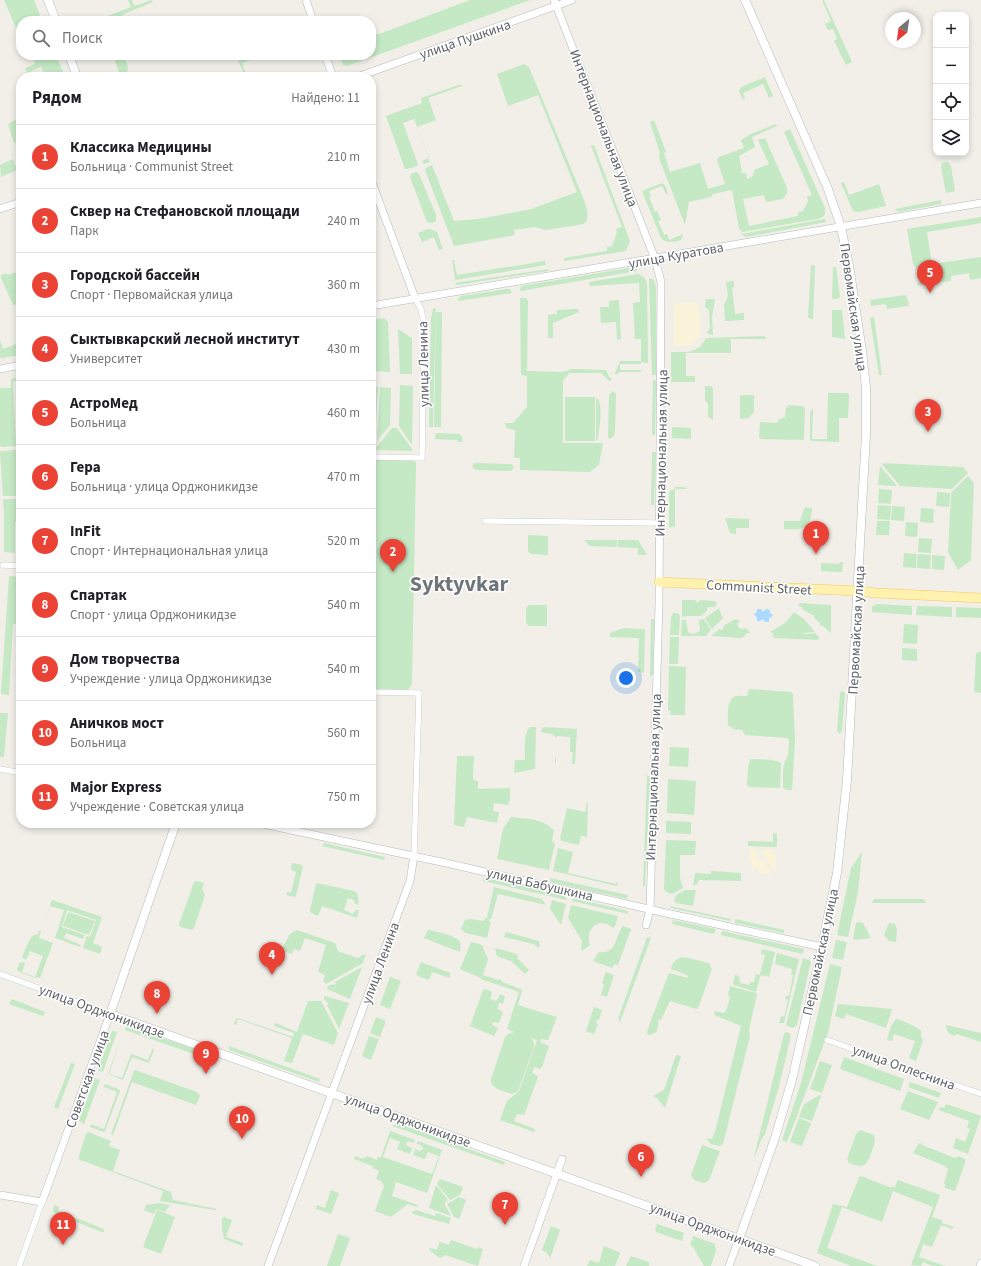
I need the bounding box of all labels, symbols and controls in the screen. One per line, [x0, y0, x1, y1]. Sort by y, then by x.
north arrow [885, 12, 921, 48]
map controls [933, 12, 969, 156]
button: + [933, 12, 969, 48]
street label: улица Пушкина [417, 15, 514, 65]
search box [16, 16, 376, 60]
icon: search [30, 27, 52, 49]
text: Поиск [62, 28, 103, 49]
street label: Интернациональная улица [564, 47, 642, 210]
button: − [933, 48, 969, 84]
button: locate [933, 84, 969, 120]
text: Рядом [32, 86, 82, 110]
text: Найдено: 11 [291, 89, 360, 107]
button: layers [933, 120, 969, 156]
text: Классика Медицины [70, 137, 212, 158]
text: 1 [42, 148, 48, 166]
text: 210 m [327, 148, 360, 166]
text: Больница · Сommunist Street [70, 158, 233, 176]
text: Сквер на Стефановской площади [70, 201, 300, 222]
text: 2 [42, 212, 48, 230]
text: 240 m [327, 212, 360, 230]
text: Парк [70, 222, 99, 240]
street label: улица Куратова [627, 238, 725, 274]
street label: Первомайская улица [834, 242, 872, 373]
pin: 5 [917, 260, 943, 293]
text: Городской бассейн [70, 265, 200, 286]
text: 3 [42, 276, 48, 294]
text: 360 m [327, 276, 360, 294]
text: Спорт · Первомайская улица [70, 286, 233, 304]
street label: улица Ленина [413, 321, 435, 407]
text: Сыктывкарский лесной институт [70, 329, 300, 350]
text: 4 [42, 340, 48, 358]
text: 430 m [327, 340, 360, 358]
text: Университет [70, 350, 143, 368]
street label: Интернациональная улица [651, 369, 673, 537]
text: АстроМед [70, 393, 138, 414]
pin: 3 [915, 399, 941, 432]
text: 5 [42, 404, 48, 422]
text: 460 m [327, 404, 360, 422]
text: Больница [70, 414, 126, 432]
text: Гера [70, 457, 101, 478]
text: 6 [42, 468, 48, 486]
text: 470 m [327, 468, 360, 486]
text: Больница · улица Орджоникидзе [70, 478, 258, 496]
text: InFit [70, 521, 101, 542]
pin: 1 [803, 521, 829, 554]
text: 7 [42, 532, 48, 550]
text: 520 m [327, 532, 360, 550]
pin: 2 [380, 539, 406, 572]
text: Спорт · Интернациональная улица [70, 542, 268, 560]
street label: Первомайская улица [844, 565, 870, 695]
district label: Syktyvkar [410, 568, 509, 600]
street label: Сommunist Street [706, 575, 813, 601]
text: Спартак [70, 585, 127, 606]
text: 8 [42, 596, 48, 614]
text: 540 m [327, 596, 360, 614]
text: Спорт · улица Орджоникидзе [70, 606, 236, 624]
text: Дом творчества [70, 649, 180, 670]
text: 9 [42, 660, 48, 678]
text: 540 m [327, 660, 360, 678]
your location [616, 668, 636, 688]
text: Учреждение · улица Орджоникидзе [70, 670, 272, 688]
street label: Интернациональная улица [641, 693, 667, 861]
text: Аничков мост [70, 713, 164, 734]
text: 10 [38, 724, 52, 742]
text: 560 m [327, 724, 360, 742]
text: Больница [70, 734, 126, 752]
text: Major Express [70, 777, 162, 798]
text: 11 [38, 788, 52, 806]
text: 750 m [327, 788, 360, 806]
text: Учреждение · Советская улица [70, 798, 244, 816]
street label: улица Бабушкина [484, 863, 595, 907]
street label: Первомайская улица [798, 887, 844, 1017]
street label: улица Ленина [357, 920, 405, 1007]
pin: 4 [259, 942, 285, 975]
street label: улица Орджоникидзе [36, 980, 167, 1044]
pin: 8 [144, 981, 170, 1014]
street label: Советская улица [61, 1028, 115, 1131]
street label: улица Оплеснина [849, 1040, 958, 1096]
pin: 9 [193, 1041, 219, 1074]
street label: улица Орджоникидзе [342, 1089, 473, 1153]
pin: 10 [229, 1106, 255, 1139]
pin: 6 [628, 1144, 654, 1177]
pin: 7 [492, 1192, 518, 1225]
street label: улица Орджоникидзе [647, 1198, 778, 1262]
pin: 11 [50, 1212, 76, 1245]

